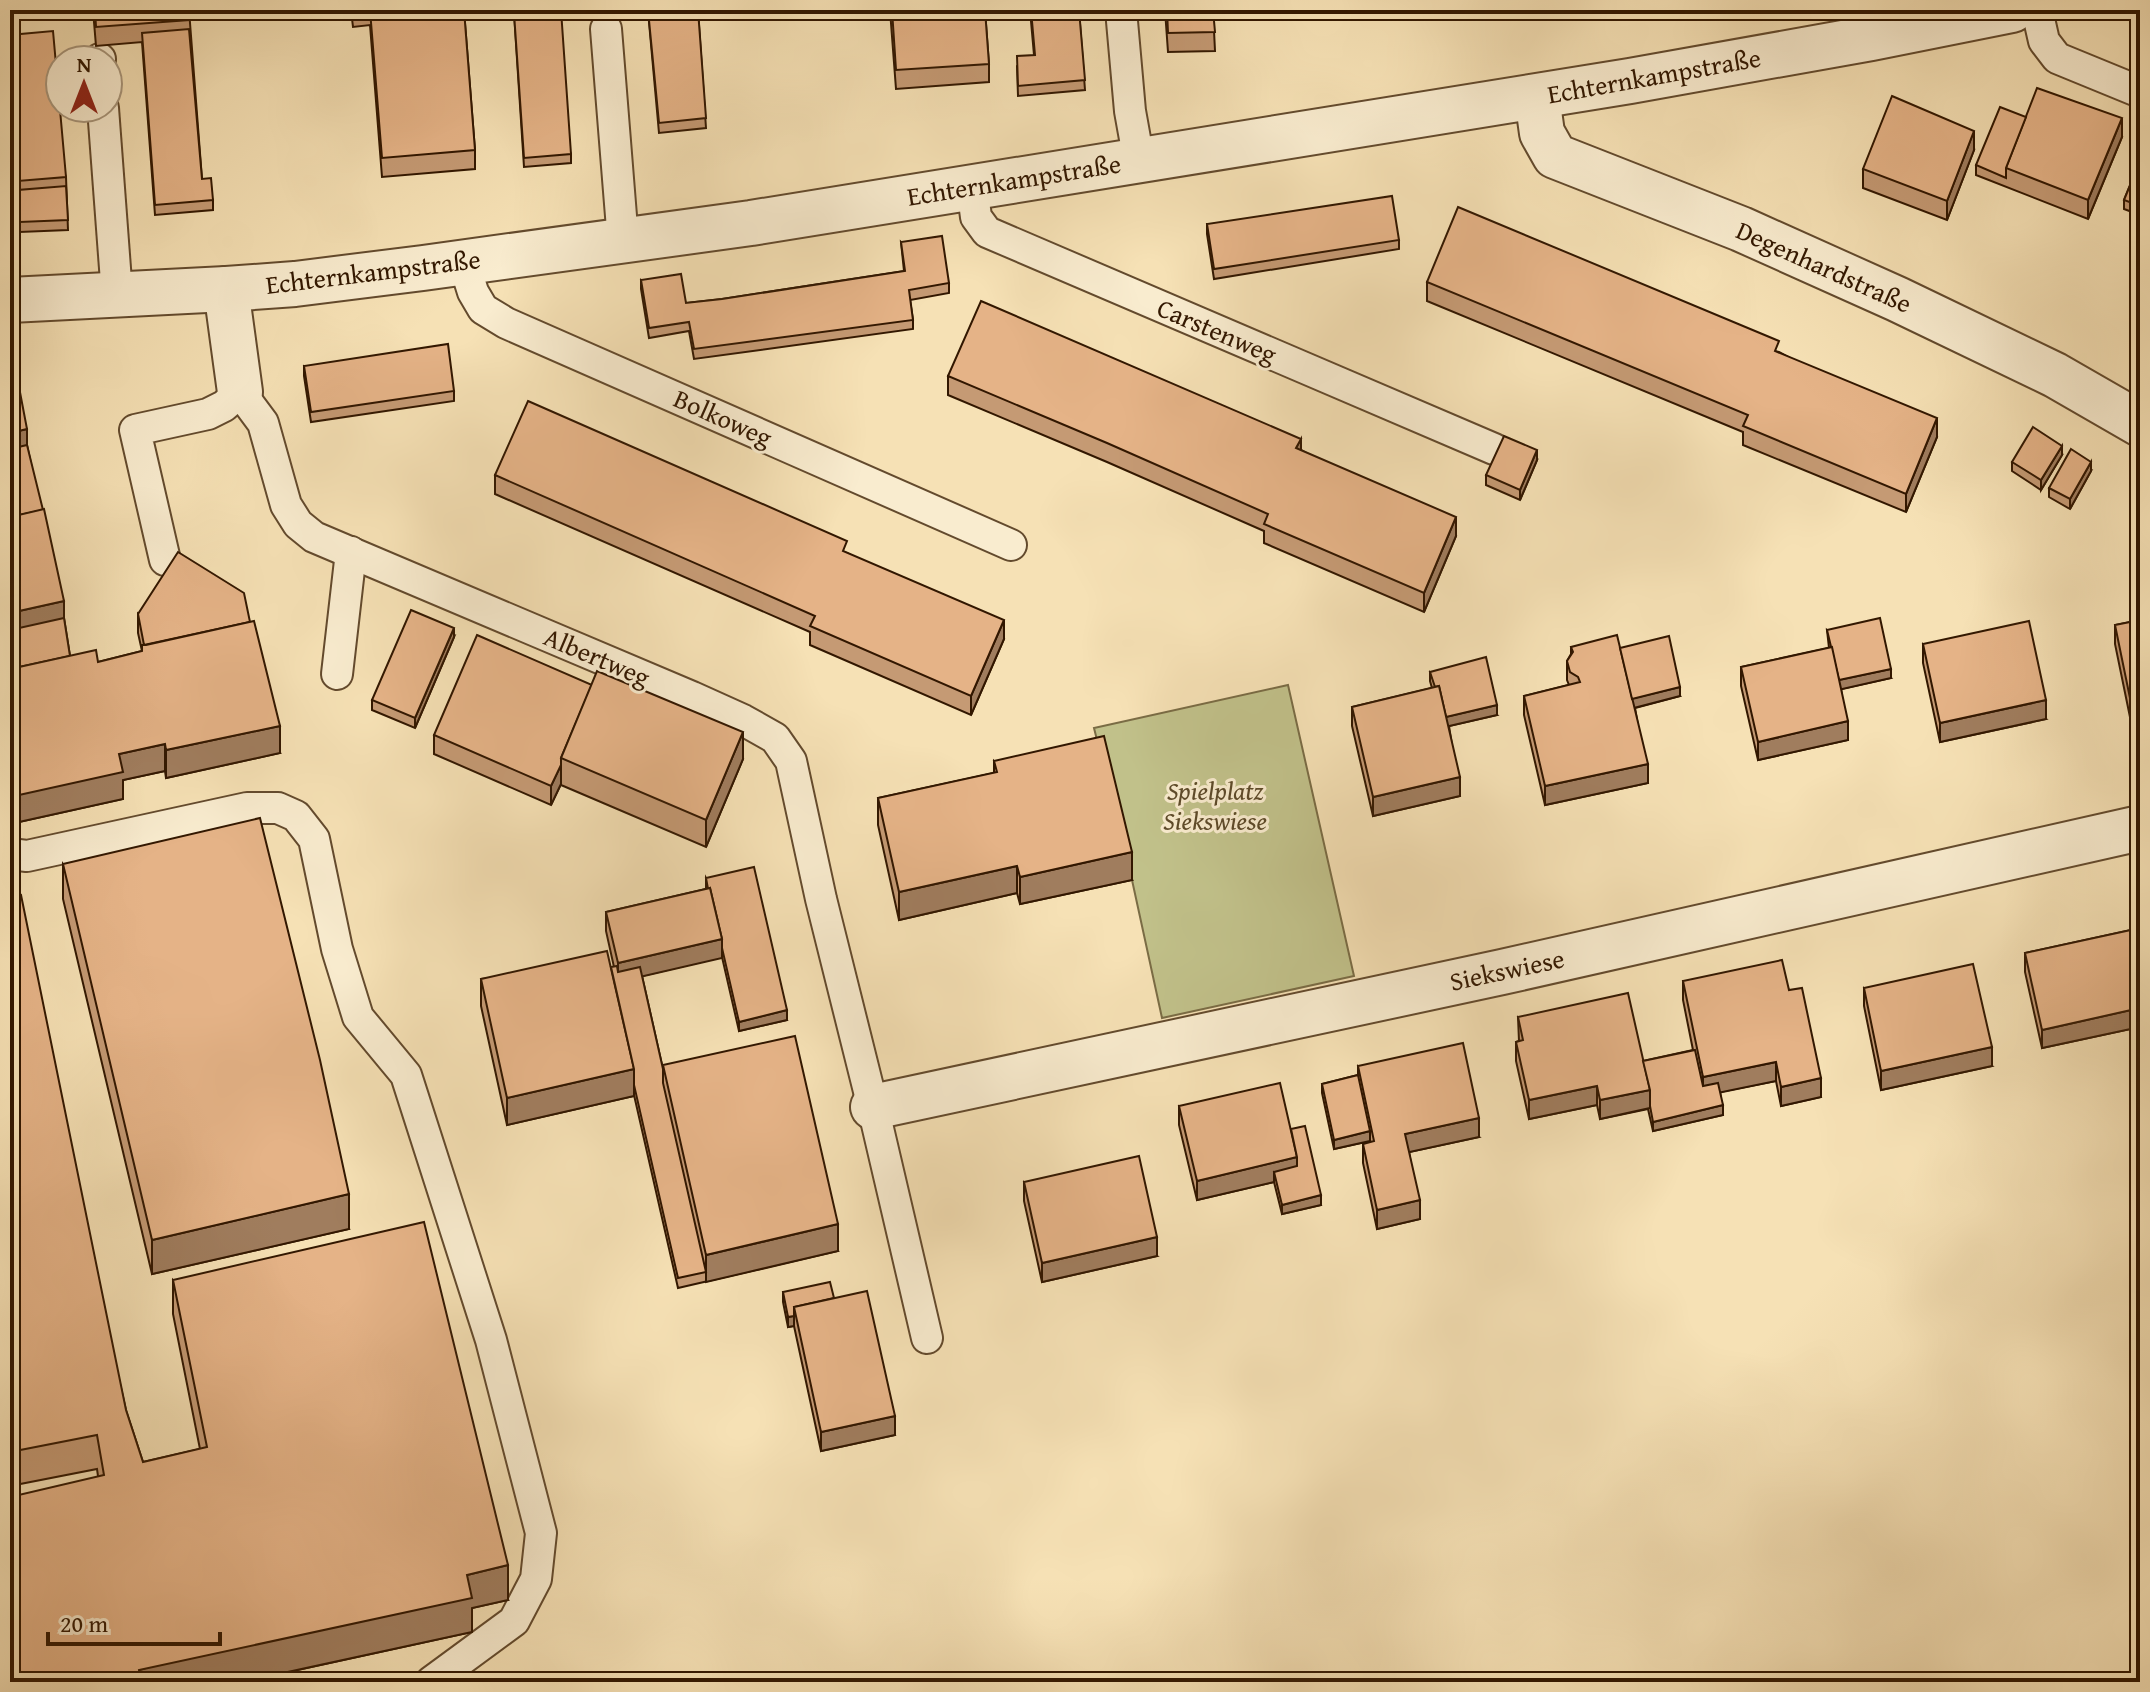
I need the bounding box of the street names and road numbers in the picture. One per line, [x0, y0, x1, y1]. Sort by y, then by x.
street label: Echternkampstraße [1544, 38, 1764, 113]
street label: Echternkampstraße [904, 143, 1124, 216]
street label: Degenhardstraße [1730, 210, 1918, 323]
street label: Echternkampstraße [263, 239, 483, 304]
street label: Carstenweg [1151, 288, 1283, 373]
street label: Bolkoweg [668, 379, 779, 457]
street label: Albertweg [538, 617, 656, 696]
street label: Siekswiese [1446, 938, 1568, 1001]

